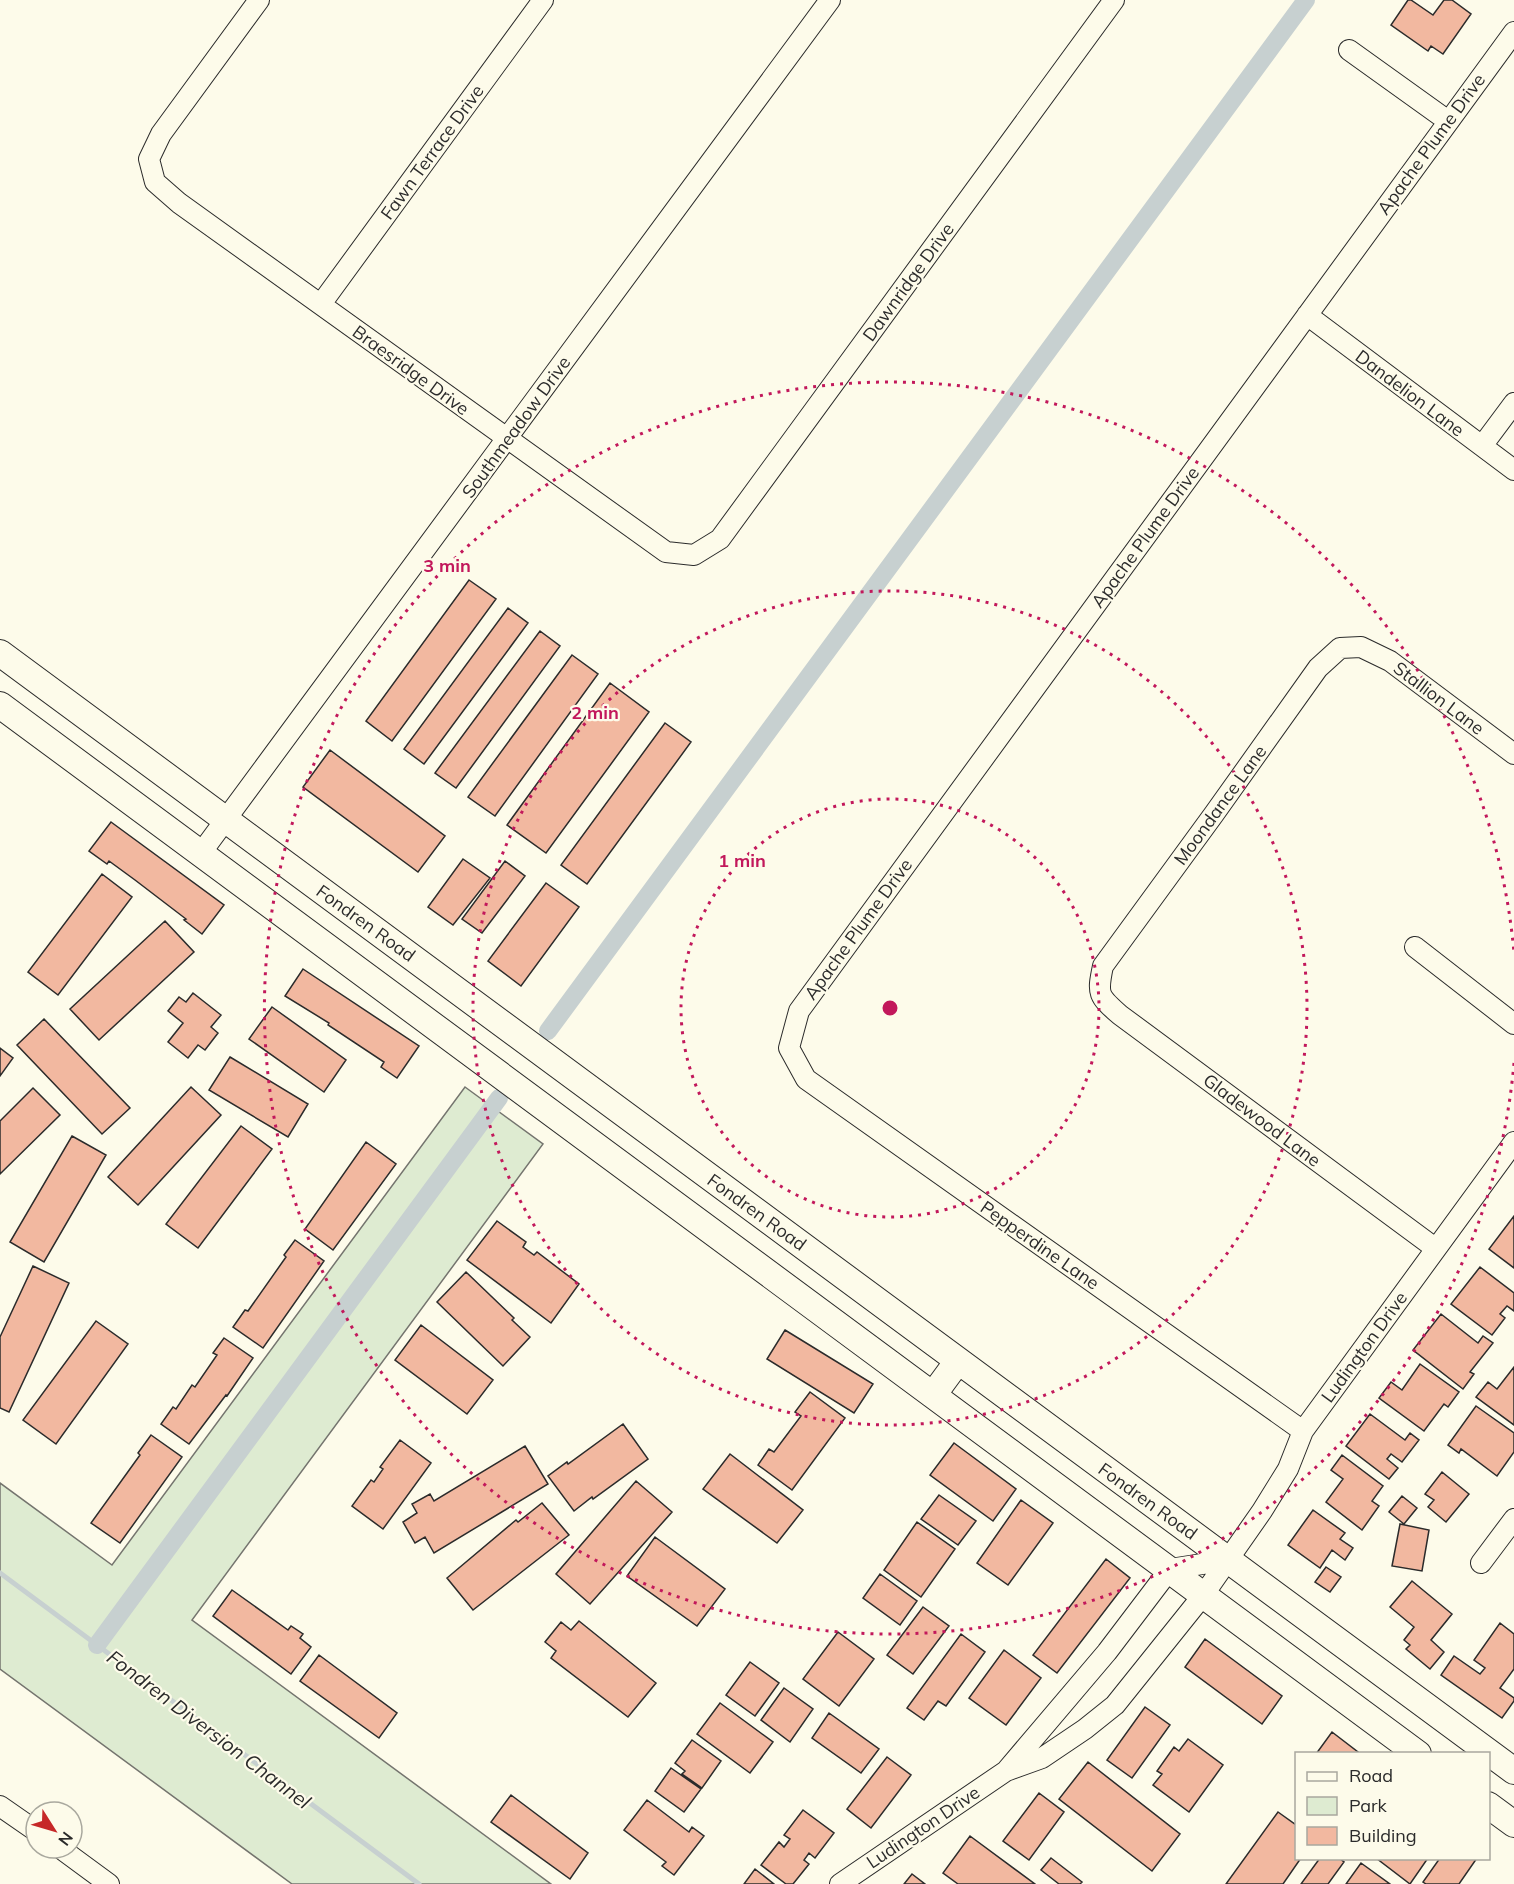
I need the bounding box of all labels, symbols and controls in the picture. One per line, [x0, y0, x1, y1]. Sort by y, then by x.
street label: Apache Plume Drive [1372, 69, 1490, 219]
street label: Fawn Terrace Drive [375, 80, 489, 224]
street label: Dawnridge Drive [857, 218, 959, 346]
street label: Braesridge Drive [348, 320, 474, 420]
street label: Dandelion Lane [1351, 345, 1469, 441]
street label: Southmeadow Drive [457, 352, 575, 502]
street label: Apache Plume Drive [1086, 462, 1204, 612]
text: 3 min [423, 554, 471, 577]
street label: Stallion Lane [1389, 656, 1489, 740]
text: 2 min [571, 701, 619, 724]
street label: Moondance Lane [1169, 740, 1271, 870]
text: 1 min [718, 849, 766, 872]
street label: Apache Plume Drive [799, 854, 917, 1004]
street label: Fondren Road [312, 879, 420, 967]
centre of rings [880, 998, 900, 1018]
street label: Gladewood Lane [1199, 1068, 1325, 1172]
street label: Fondren Road [703, 1168, 811, 1256]
street label: Pepperdine Lane [976, 1195, 1104, 1295]
street label: Ludington Drive [1316, 1287, 1412, 1407]
street label: Fondren Road [1094, 1457, 1202, 1545]
water label: Fondren Diversion Channel [102, 1644, 316, 1814]
legend [1295, 1752, 1490, 1860]
text: Road [1349, 1764, 1393, 1787]
street label: Ludington Drive [862, 1781, 984, 1873]
text: Park [1349, 1794, 1388, 1817]
north arrow [24, 1800, 84, 1860]
text: Building [1349, 1824, 1417, 1847]
text: N [54, 1828, 78, 1850]

